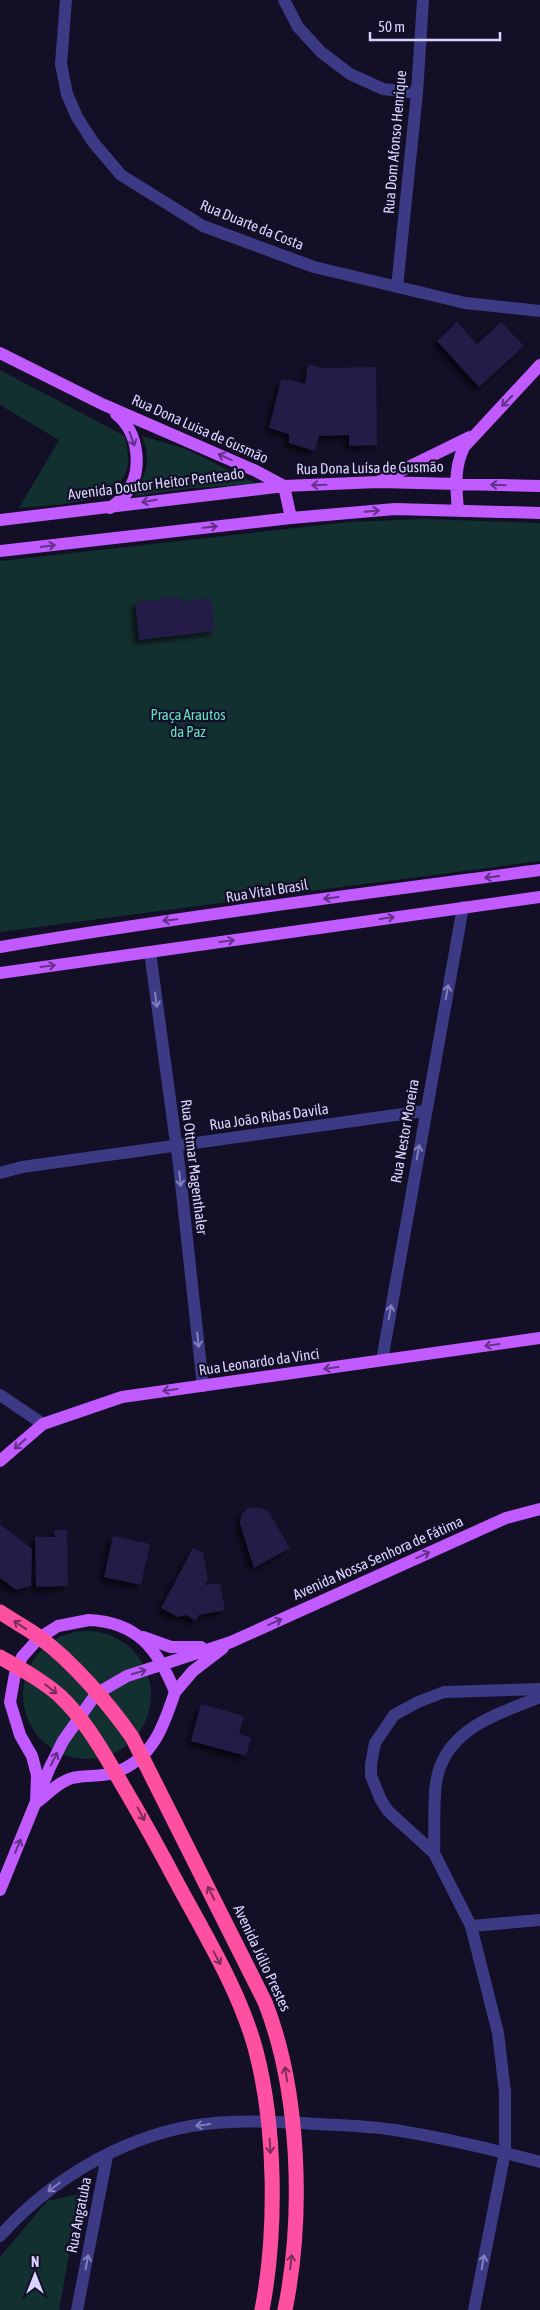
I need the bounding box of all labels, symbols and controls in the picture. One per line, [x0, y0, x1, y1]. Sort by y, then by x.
scale bar [370, 10, 500, 42]
text: 50 m [378, 18, 405, 35]
street label: Rua Dom Afonso Henrique [380, 69, 409, 214]
street label: Rua Duarte da Costa [198, 196, 306, 253]
street label: Rua Dona Luisa de Gusmão [129, 391, 271, 466]
one-way arrow [501, 395, 514, 407]
one-way arrow [128, 431, 137, 446]
one-way arrow [218, 452, 233, 462]
street label: Rua Dona Luísa de Gusmão [296, 458, 444, 477]
street label: Avenida Doutor Heitor Penteado [67, 464, 245, 503]
one-way arrow [311, 480, 327, 489]
one-way arrow [490, 480, 506, 489]
one-way arrow [141, 497, 157, 507]
one-way arrow [363, 506, 379, 516]
one-way arrow [202, 522, 218, 532]
one-way arrow [40, 540, 56, 550]
park label: Praça Arautos da Paz [150, 706, 226, 740]
one-way arrow [484, 872, 500, 882]
street label: Rua Vital Brasil [225, 876, 309, 905]
one-way arrow [323, 893, 339, 903]
one-way arrow [379, 912, 395, 922]
one-way arrow [162, 915, 178, 925]
one-way arrow [218, 936, 234, 946]
one-way arrow [40, 961, 56, 971]
one-way arrow [442, 985, 452, 1001]
one-way arrow [151, 992, 161, 1008]
street label: Rua Nestor Moreira [387, 1078, 422, 1184]
street label: Rua Ottmar Magenthaler [178, 1098, 211, 1236]
street label: Rua João Ribas Davila [208, 1100, 330, 1133]
one-way arrow [413, 1145, 423, 1161]
one-way arrow [175, 1170, 185, 1186]
one-way arrow [385, 1305, 395, 1321]
one-way arrow [193, 1332, 203, 1348]
one-way arrow [484, 1340, 500, 1350]
street label: Rua Leonardo da Vinci [198, 1345, 320, 1378]
one-way arrow [323, 1363, 339, 1373]
one-way arrow [162, 1386, 178, 1396]
one-way arrow [13, 1438, 26, 1449]
street label: Avenida Nossa Senhora de Fátima [290, 1512, 466, 1603]
one-way arrow [415, 1549, 430, 1559]
one-way arrow [267, 1617, 282, 1626]
one-way arrow [13, 1620, 27, 1630]
one-way arrow [131, 1667, 147, 1677]
one-way arrow [44, 1684, 58, 1694]
one-way arrow [50, 1752, 59, 1767]
one-way arrow [137, 1806, 146, 1821]
one-way arrow [14, 1839, 23, 1854]
one-way arrow [206, 1885, 216, 1900]
street label: Avenida Júlio Prestes [230, 1902, 295, 2014]
one-way arrow [212, 1950, 222, 1965]
one-way arrow [280, 2067, 290, 2083]
one-way arrow [195, 2120, 211, 2130]
one-way arrow [266, 2138, 275, 2154]
street label: Rua Angatuba [63, 2175, 94, 2254]
one-way arrow [47, 2182, 61, 2192]
north arrow [10, 2250, 60, 2300]
text: N [31, 2254, 39, 2270]
one-way arrow [286, 2254, 296, 2270]
one-way arrow [82, 2255, 92, 2271]
one-way arrow [479, 2255, 488, 2271]

